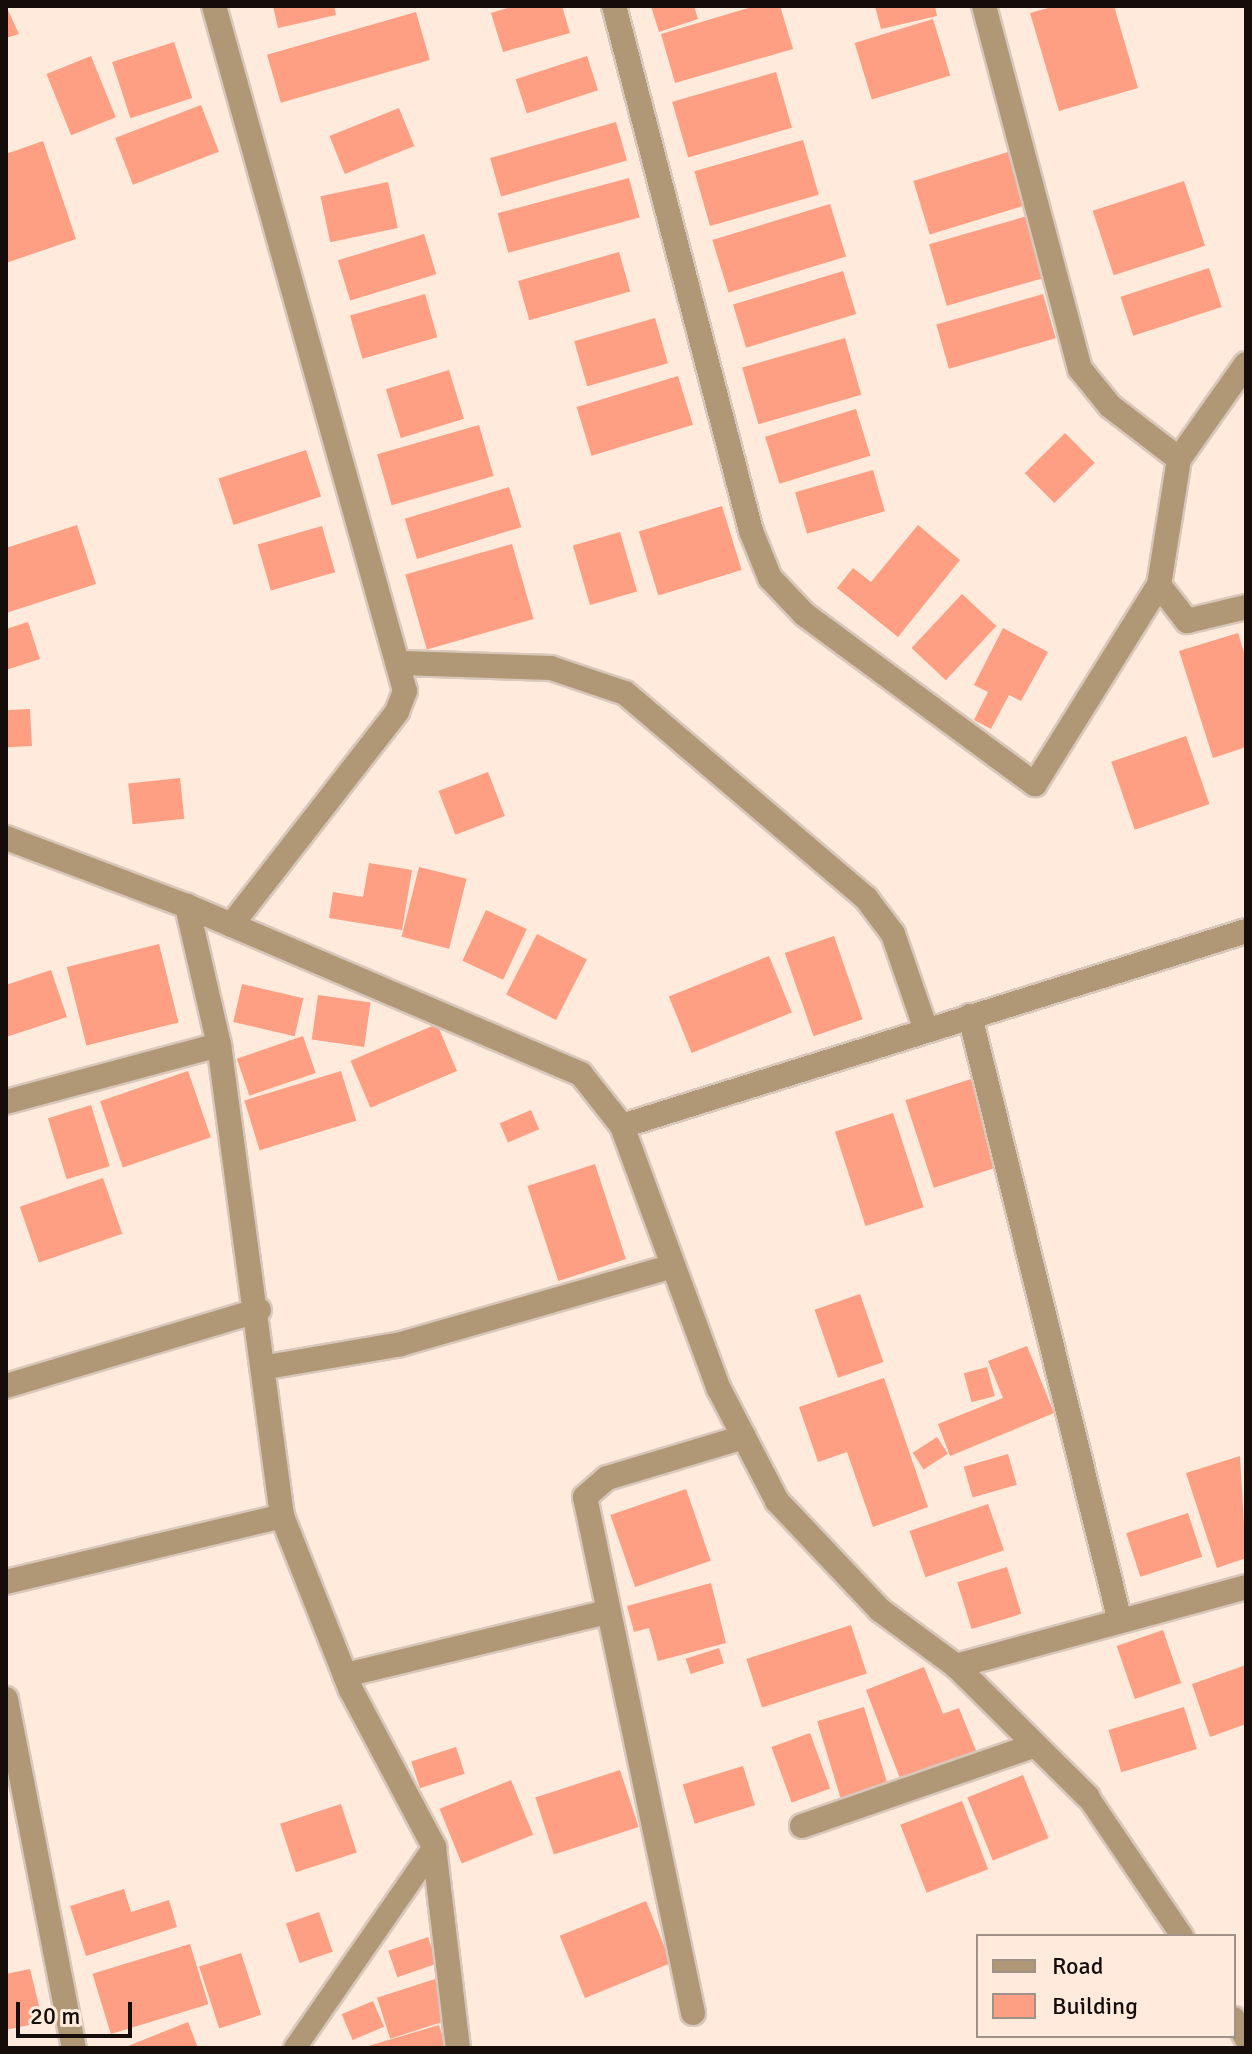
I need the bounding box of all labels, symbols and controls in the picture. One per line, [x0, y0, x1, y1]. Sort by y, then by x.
legend [976, 1934, 1236, 2038]
text: Road [1052, 1951, 1103, 1981]
scale bar [20, 1986, 136, 2036]
text: Building [1052, 1991, 1138, 2021]
text: 20 m [30, 2001, 80, 2031]

